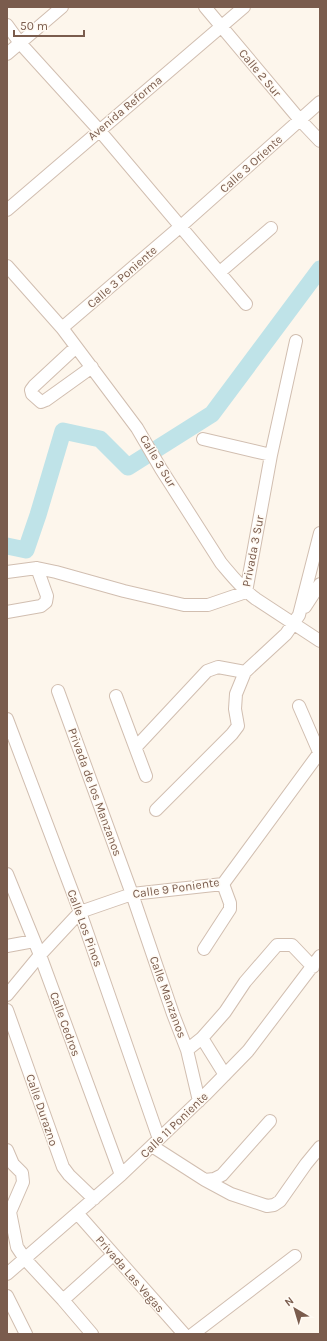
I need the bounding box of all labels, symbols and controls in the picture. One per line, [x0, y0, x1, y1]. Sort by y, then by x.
scale bar [14, 12, 84, 38]
text: 50 m [20, 19, 48, 33]
street label: Calle 2 Sur [236, 46, 285, 100]
street label: Avenida Reforma [85, 73, 165, 143]
street label: Calle 3 Oriente [217, 132, 285, 196]
street label: Calle 3 Poniente [84, 243, 160, 311]
street label: Calle 3 Sur [137, 432, 179, 490]
street label: Privada 3 Sur [239, 513, 267, 588]
street label: Privada de los Manzanos [65, 726, 125, 858]
street label: Calle 9 Poniente [132, 875, 220, 901]
street label: Calle Los Pinos [65, 887, 105, 969]
street label: Calle Manzanos [147, 954, 189, 1040]
street label: Calle Cedros [47, 990, 83, 1058]
street label: Calle Durazno [23, 1072, 61, 1148]
street label: Calle 11 Poniente [137, 1089, 211, 1161]
street label: Privada Las Vegas [93, 1233, 167, 1315]
north arrow [275, 1289, 315, 1329]
text: N [282, 1294, 296, 1309]

